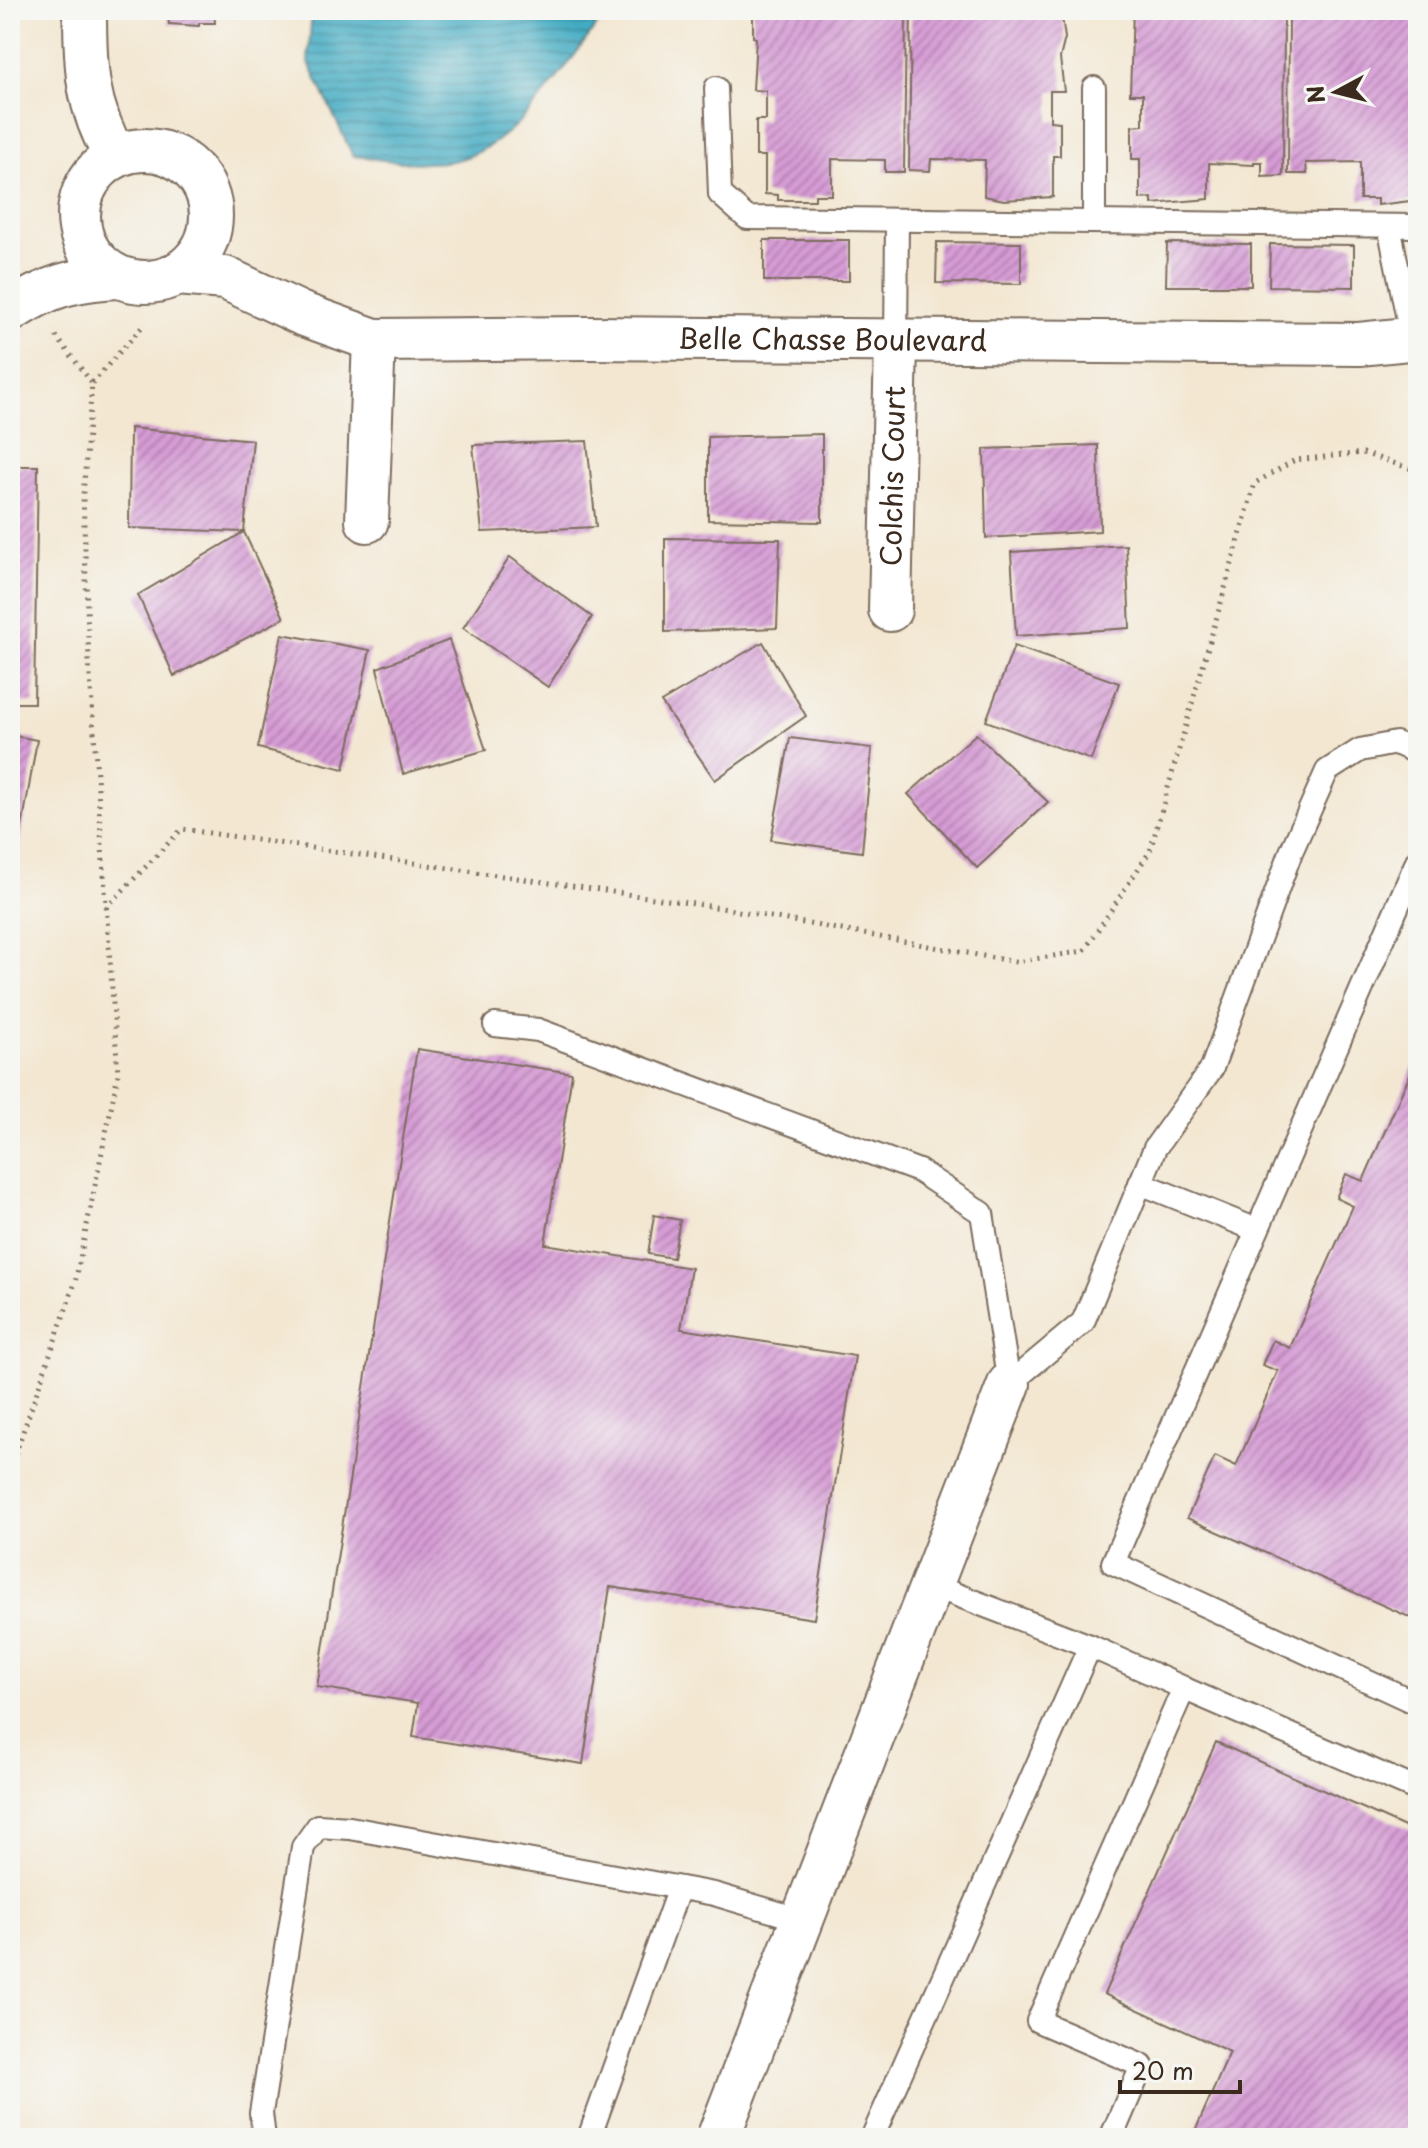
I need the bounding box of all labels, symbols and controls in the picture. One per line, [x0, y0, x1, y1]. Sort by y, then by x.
north arrow [1296, 52, 1376, 132]
text: N [1297, 84, 1332, 105]
street label: Belle Chasse Boulevard [677, 316, 987, 361]
street label: Colchis Court [868, 385, 915, 567]
scale bar [1120, 2044, 1240, 2094]
text: 20 m [1132, 2052, 1194, 2088]

